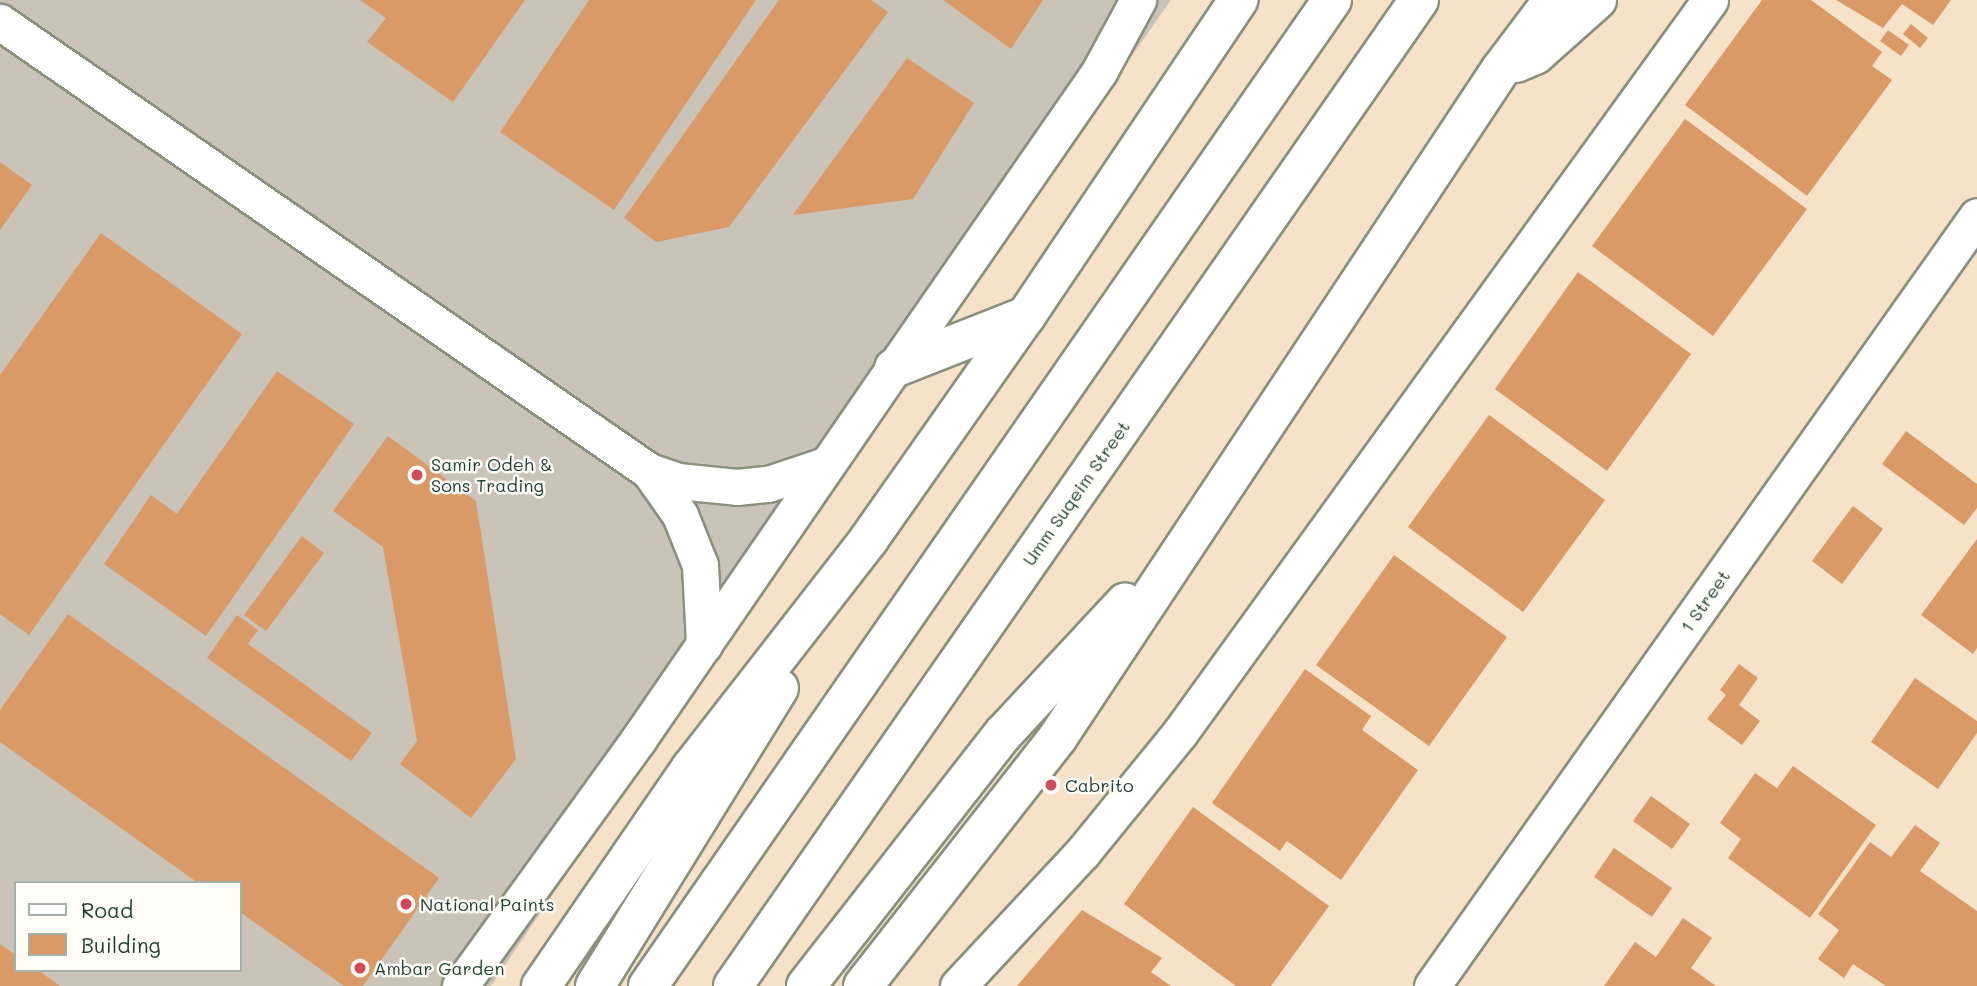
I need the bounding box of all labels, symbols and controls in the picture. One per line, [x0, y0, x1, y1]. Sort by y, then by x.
street label: Umm Suqeim Street [1018, 416, 1134, 570]
place label: Samir Odeh & Sons Trading [431, 454, 553, 496]
marker: Samir Odeh & Sons Trading [409, 467, 425, 483]
street label: 1 Street [1676, 566, 1734, 636]
place label: Cabrito [1065, 774, 1134, 796]
marker: Cabrito [1043, 777, 1059, 793]
legend [14, 881, 242, 972]
place label: National Paints [420, 893, 554, 915]
text: Road [81, 896, 133, 923]
marker: National Paints [398, 896, 414, 912]
text: Building [81, 931, 161, 958]
place label: Ambar Garden [374, 957, 504, 979]
marker: Ambar Garden [352, 960, 368, 976]

